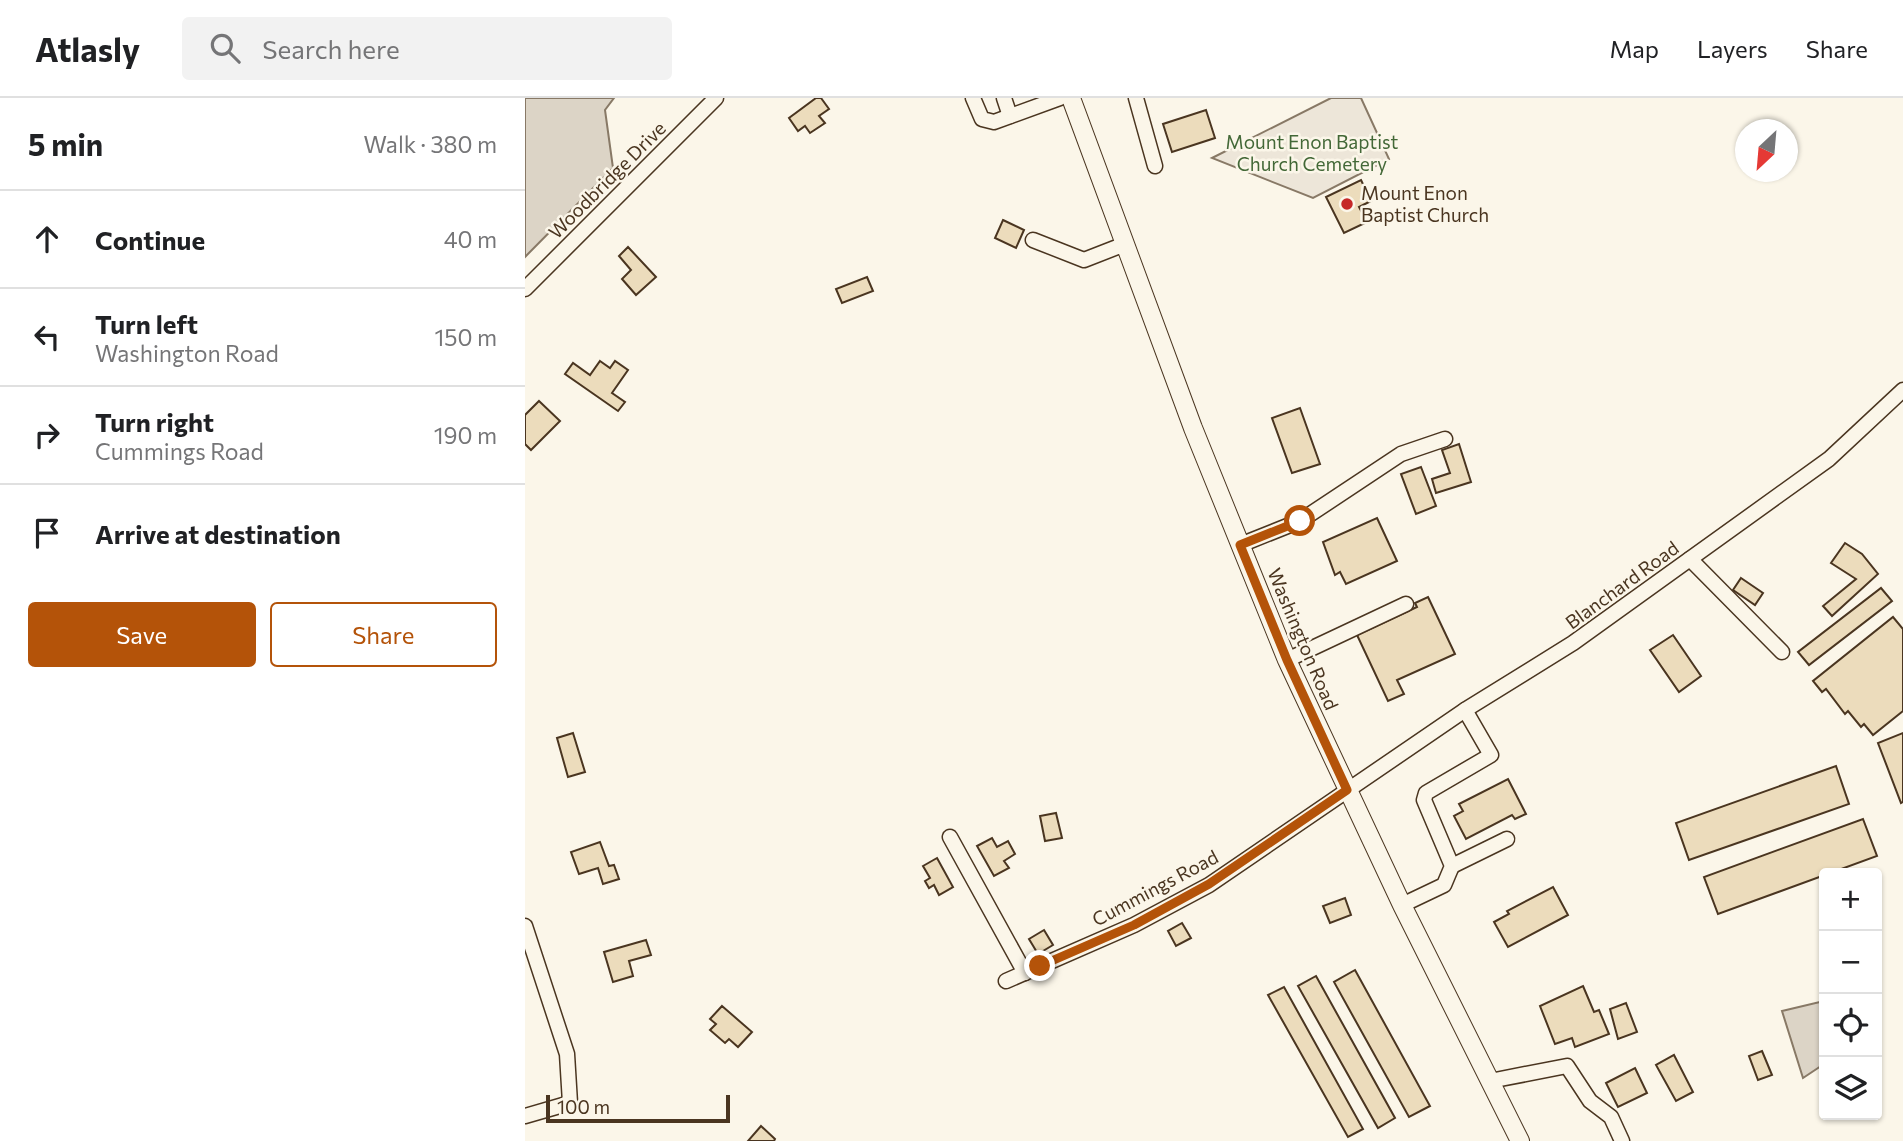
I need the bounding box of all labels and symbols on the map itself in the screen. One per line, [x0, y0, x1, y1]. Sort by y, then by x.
street label: Woodbridge Drive [543, 116, 670, 243]
north arrow [1735, 119, 1798, 182]
park label: Mount Enon Baptist Church Cemetery [1226, 130, 1399, 175]
place label: Mount Enon Baptist Church [1361, 181, 1489, 226]
marker: Mount Enon Baptist Church [1339, 196, 1355, 212]
route start [1284, 505, 1315, 536]
street label: Blanchard Road [1561, 536, 1683, 633]
street label: Washington Road [1263, 564, 1344, 713]
street label: Cummings Road [1088, 845, 1222, 930]
route end [1024, 950, 1055, 981]
scale bar [546, 1092, 730, 1124]

